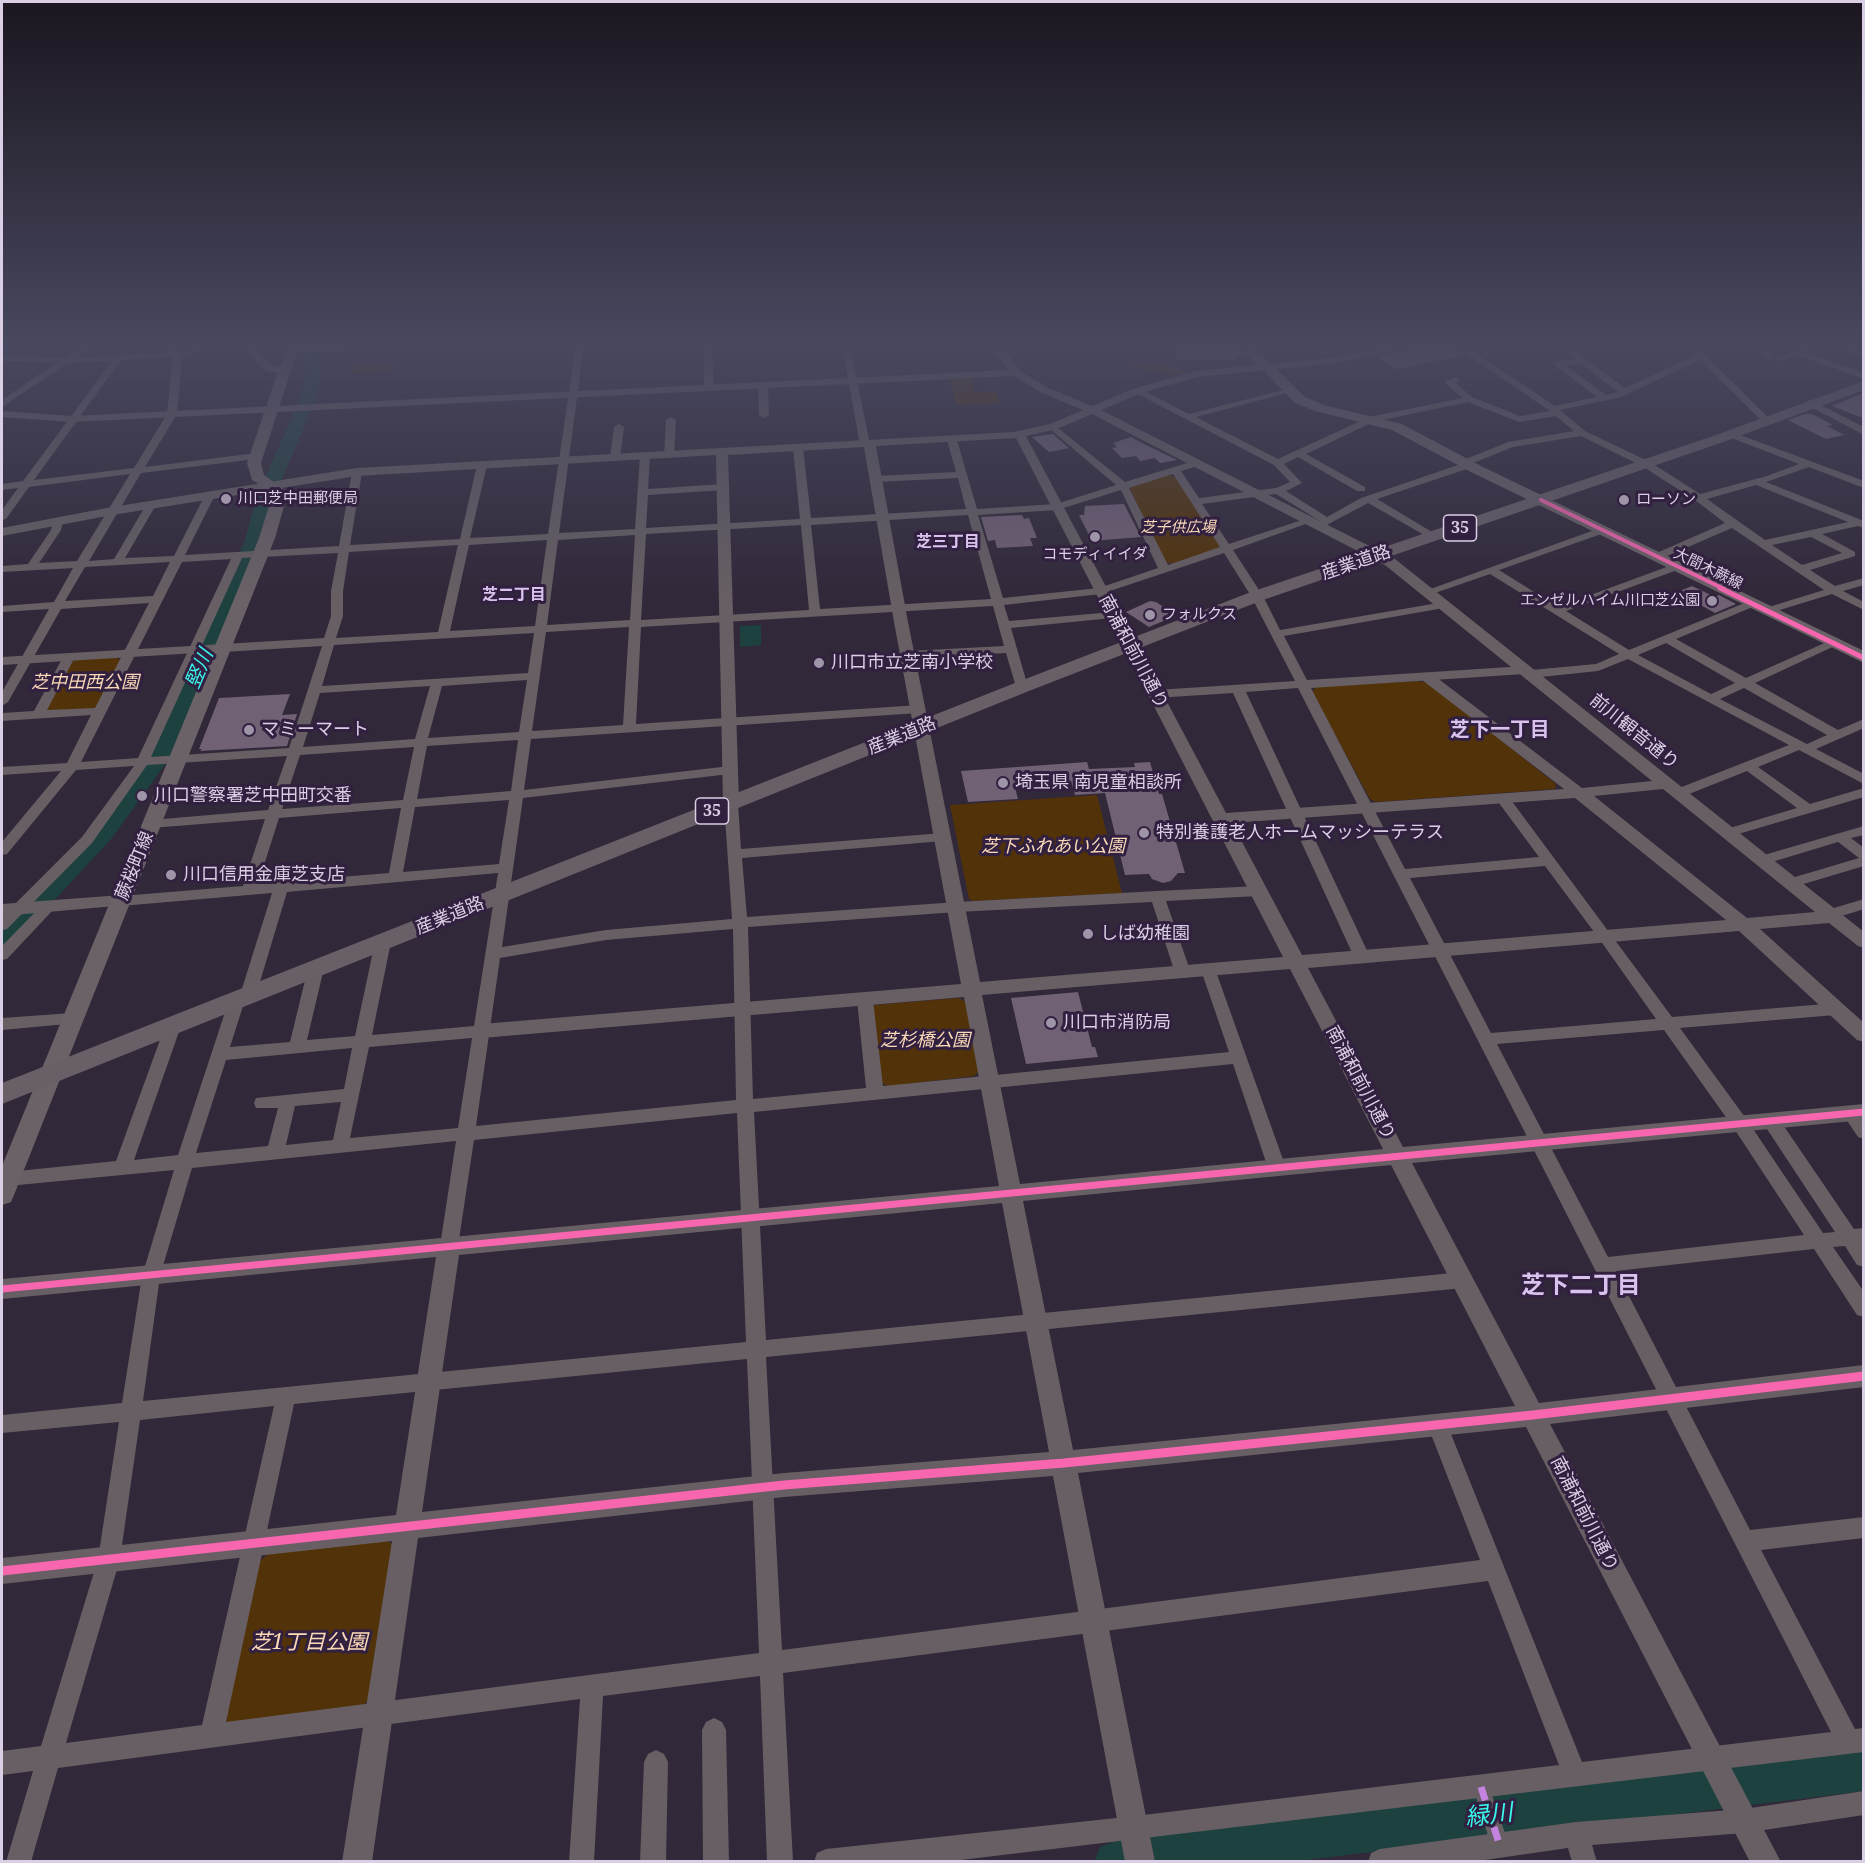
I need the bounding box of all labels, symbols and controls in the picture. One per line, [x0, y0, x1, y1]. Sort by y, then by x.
place label: 川口芝中田郵便局 [238, 490, 358, 508]
place label: ローソン [1636, 491, 1696, 509]
marker: 川口芝中田郵便局 [219, 492, 233, 506]
marker: ローソン [1617, 493, 1631, 507]
road number: 35 [1444, 515, 1476, 541]
park label: 芝子供広場 [1141, 519, 1215, 537]
marker: コモディイイダ [1088, 530, 1102, 544]
district label: 芝三丁目 [916, 532, 980, 552]
street label: 産業道路 [1318, 541, 1394, 585]
street label: 大間木蕨線 [1670, 544, 1746, 594]
place label: コモディイイダ [1043, 546, 1147, 564]
district label: 芝二丁目 [482, 585, 546, 605]
street label: 南浦和前川通り [1094, 591, 1172, 713]
place label: エンゼルハイム川口芝公園 [1520, 592, 1700, 610]
marker: エンゼルハイム川口芝公園 [1705, 594, 1719, 608]
place label: フォルクス [1162, 606, 1237, 624]
marker: フォルクス [1143, 608, 1157, 622]
water label: 竪川 [181, 646, 219, 692]
place label: 川口市立芝南小学校 [831, 652, 993, 674]
marker: 川口市立芝南小学校 [812, 656, 826, 670]
park label: 芝中田西公園 [31, 672, 139, 694]
street label: 前川観音通り [1585, 690, 1683, 774]
street label: 産業道路 [865, 713, 939, 759]
district label: 芝下一丁目 [1450, 718, 1550, 742]
place label: マミーマート [261, 719, 369, 741]
marker: マミーマート [242, 723, 256, 737]
place label: 埼玉県 南児童相談所 [1015, 772, 1182, 794]
marker: 埼玉県 南児童相談所 [996, 776, 1010, 790]
place label: 川口警察署芝中田町交番 [154, 785, 352, 807]
marker: 川口警察署芝中田町交番 [135, 789, 149, 803]
road number: 35 [696, 798, 728, 824]
place label: 特別養護老人ホームマッシーテラス [1156, 822, 1444, 844]
marker: 特別養護老人ホームマッシーテラス [1137, 826, 1151, 840]
street label: 蕨桜町線 [112, 829, 158, 903]
park label: 芝下ふれあい公園 [981, 836, 1125, 858]
place label: 川口信用金庫芝支店 [183, 864, 345, 886]
marker: 川口信用金庫芝支店 [164, 868, 178, 882]
street label: 産業道路 [413, 893, 487, 939]
place label: しば幼稚園 [1100, 923, 1190, 945]
marker: しば幼稚園 [1081, 927, 1095, 941]
place label: 川口市消防局 [1063, 1012, 1171, 1034]
marker: 川口市消防局 [1044, 1016, 1058, 1030]
street label: 南浦和前川通り [1321, 1022, 1399, 1144]
park label: 芝杉橋公園 [880, 1030, 970, 1052]
district label: 芝下二丁目 [1521, 1272, 1641, 1300]
street label: 南浦和前川通り [1546, 1453, 1622, 1575]
park label: 芝1丁目公園 [251, 1630, 367, 1656]
water label: 緑川 [1463, 1799, 1515, 1833]

